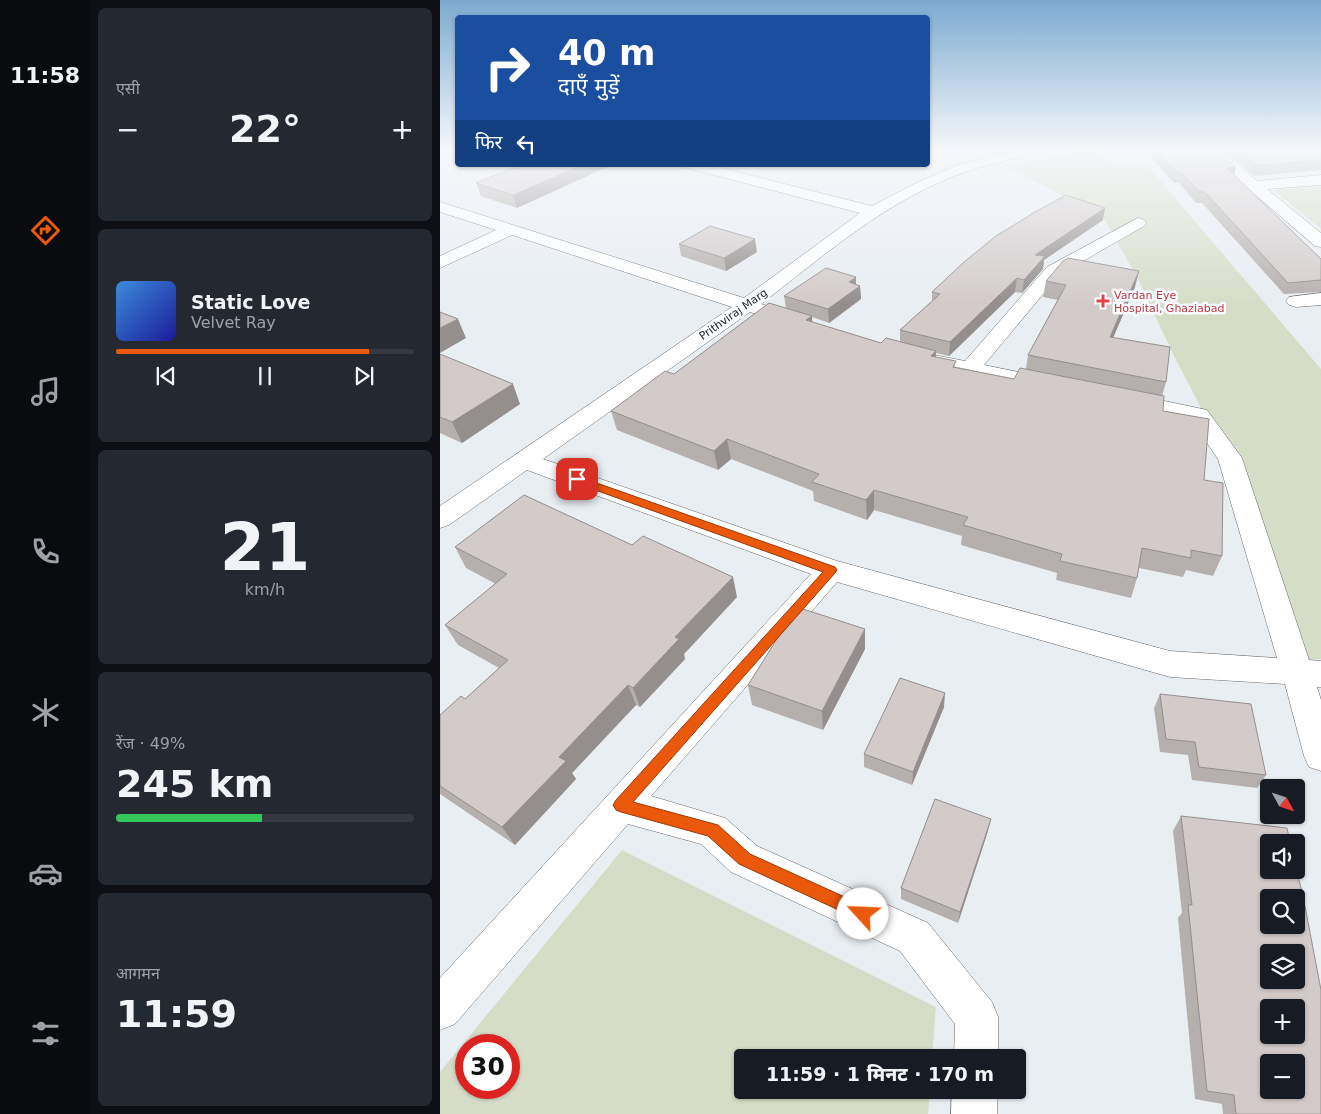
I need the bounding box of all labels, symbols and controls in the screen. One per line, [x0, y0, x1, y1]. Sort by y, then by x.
text: 40 m [558, 33, 655, 73]
icon: right [475, 35, 540, 100]
text: 11:58 [10, 63, 80, 88]
text: दाएँ मुड़ें [558, 74, 619, 99]
text: एसी [116, 79, 140, 98]
text: 22° [229, 107, 301, 151]
text: − [116, 113, 139, 146]
text: + [391, 113, 414, 146]
icon: left [512, 130, 540, 158]
text: फिर [475, 131, 502, 153]
icon: directions [28, 213, 63, 248]
street label: Prithviraj Marg [697, 286, 770, 343]
place label: Vardan Eye Hospital, Ghaziabad [1114, 289, 1224, 315]
text: Static Love [191, 291, 311, 313]
marker: Vardan Eye Hospital, Ghaziabad [1096, 294, 1110, 308]
text: Velvet Ray [191, 313, 276, 332]
icon: previous [152, 362, 180, 390]
icon: pause [251, 362, 279, 390]
icon: next [350, 362, 378, 390]
icon: music [28, 374, 63, 409]
pin [556, 458, 598, 500]
icon: arrive [563, 465, 591, 493]
text: 21 [220, 510, 310, 585]
icon: phone [28, 534, 63, 569]
text: km/h [245, 580, 285, 599]
icon: climate [28, 695, 63, 730]
text: रेंज · 49% [116, 734, 185, 753]
text: 245 km [116, 762, 273, 806]
north arrow [1260, 779, 1305, 824]
map controls [1260, 779, 1305, 1099]
button: sound [1260, 834, 1305, 879]
icon: car [28, 856, 63, 891]
position arrow [836, 887, 888, 939]
button: search [1260, 889, 1305, 934]
button: layers [1260, 944, 1305, 989]
text: आगमन [116, 964, 160, 983]
text: 11:59 [116, 992, 237, 1036]
button: + [1260, 999, 1305, 1044]
icon: filters [28, 1016, 63, 1051]
speed limit sign: 30 [455, 1034, 520, 1099]
button: − [1260, 1054, 1305, 1099]
text: 11:59 · 1 मिनट · 170 m [766, 1063, 994, 1085]

